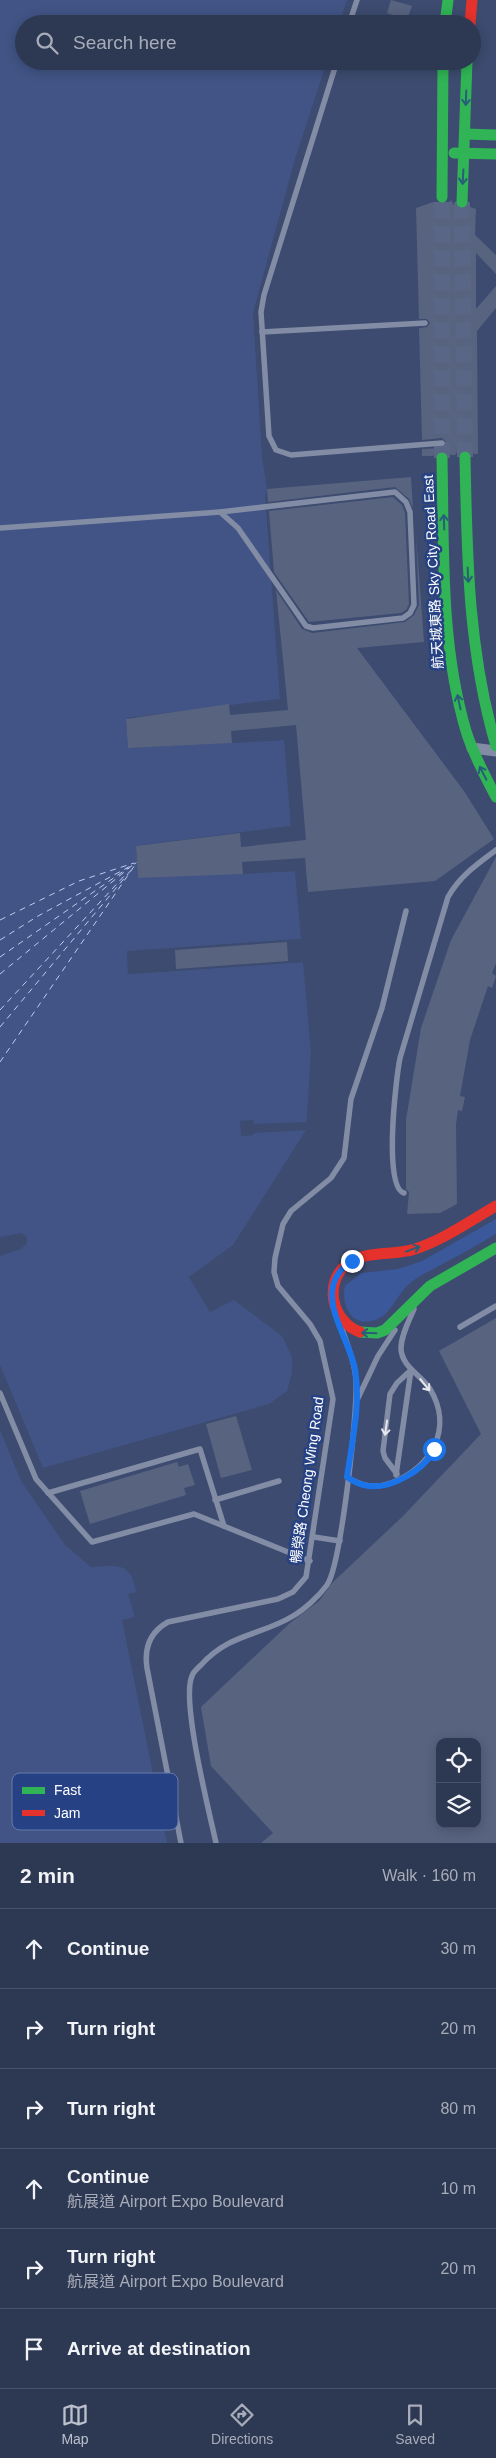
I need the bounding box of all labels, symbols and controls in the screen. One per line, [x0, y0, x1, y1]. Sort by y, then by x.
search box [15, 15, 481, 70]
icon: search [33, 29, 61, 57]
text: Search here [73, 32, 177, 53]
one-way arrow [462, 90, 471, 106]
one-way arrow [458, 169, 467, 185]
street label: 航天城東路 Sky City Road East [420, 474, 446, 670]
one-way arrow [440, 515, 449, 531]
one-way arrow [463, 567, 472, 583]
one-way arrow [453, 694, 463, 710]
one-way arrow [478, 766, 488, 781]
one-way arrow [405, 1244, 421, 1254]
route end [341, 1250, 364, 1273]
one-way arrow [361, 1328, 377, 1337]
one-way arrow [420, 1378, 431, 1391]
street label: 暢榮路 Cheong Wing Road [287, 1396, 327, 1564]
one-way arrow [381, 1419, 391, 1435]
route start [423, 1438, 446, 1461]
map controls [436, 1738, 481, 1828]
button: locate [436, 1738, 481, 1783]
legend [12, 1773, 178, 1830]
text: Fast [54, 1782, 81, 1798]
button: layers [436, 1783, 481, 1828]
text: Jam [54, 1805, 80, 1821]
text: 2 min [20, 1864, 75, 1887]
text: Walk · 160 m [382, 1867, 476, 1884]
icon: ahead [20, 1935, 48, 1963]
text: Continue [67, 1938, 149, 1959]
text: 30 m [440, 1940, 476, 1957]
icon: right [20, 2015, 48, 2043]
text: Turn right [67, 2018, 155, 2039]
text: 20 m [440, 2020, 476, 2037]
icon: right [20, 2095, 48, 2123]
text: Turn right [67, 2098, 155, 2119]
text: 80 m [440, 2100, 476, 2117]
text: Continue [67, 2166, 149, 2187]
icon: ahead [20, 2175, 48, 2203]
text: 10 m [440, 2180, 476, 2197]
text: 航展道 Airport Expo Boulevard [67, 2193, 284, 2210]
text: Turn right [67, 2246, 155, 2267]
icon: right [20, 2255, 48, 2283]
text: 20 m [440, 2260, 476, 2277]
text: 航展道 Airport Expo Boulevard [67, 2273, 284, 2290]
icon: arrive [20, 2335, 48, 2363]
text: Arrive at destination [67, 2338, 251, 2359]
tab: Map [61, 2401, 89, 2447]
tab: Directions [211, 2401, 273, 2447]
tab: Saved [395, 2401, 435, 2447]

